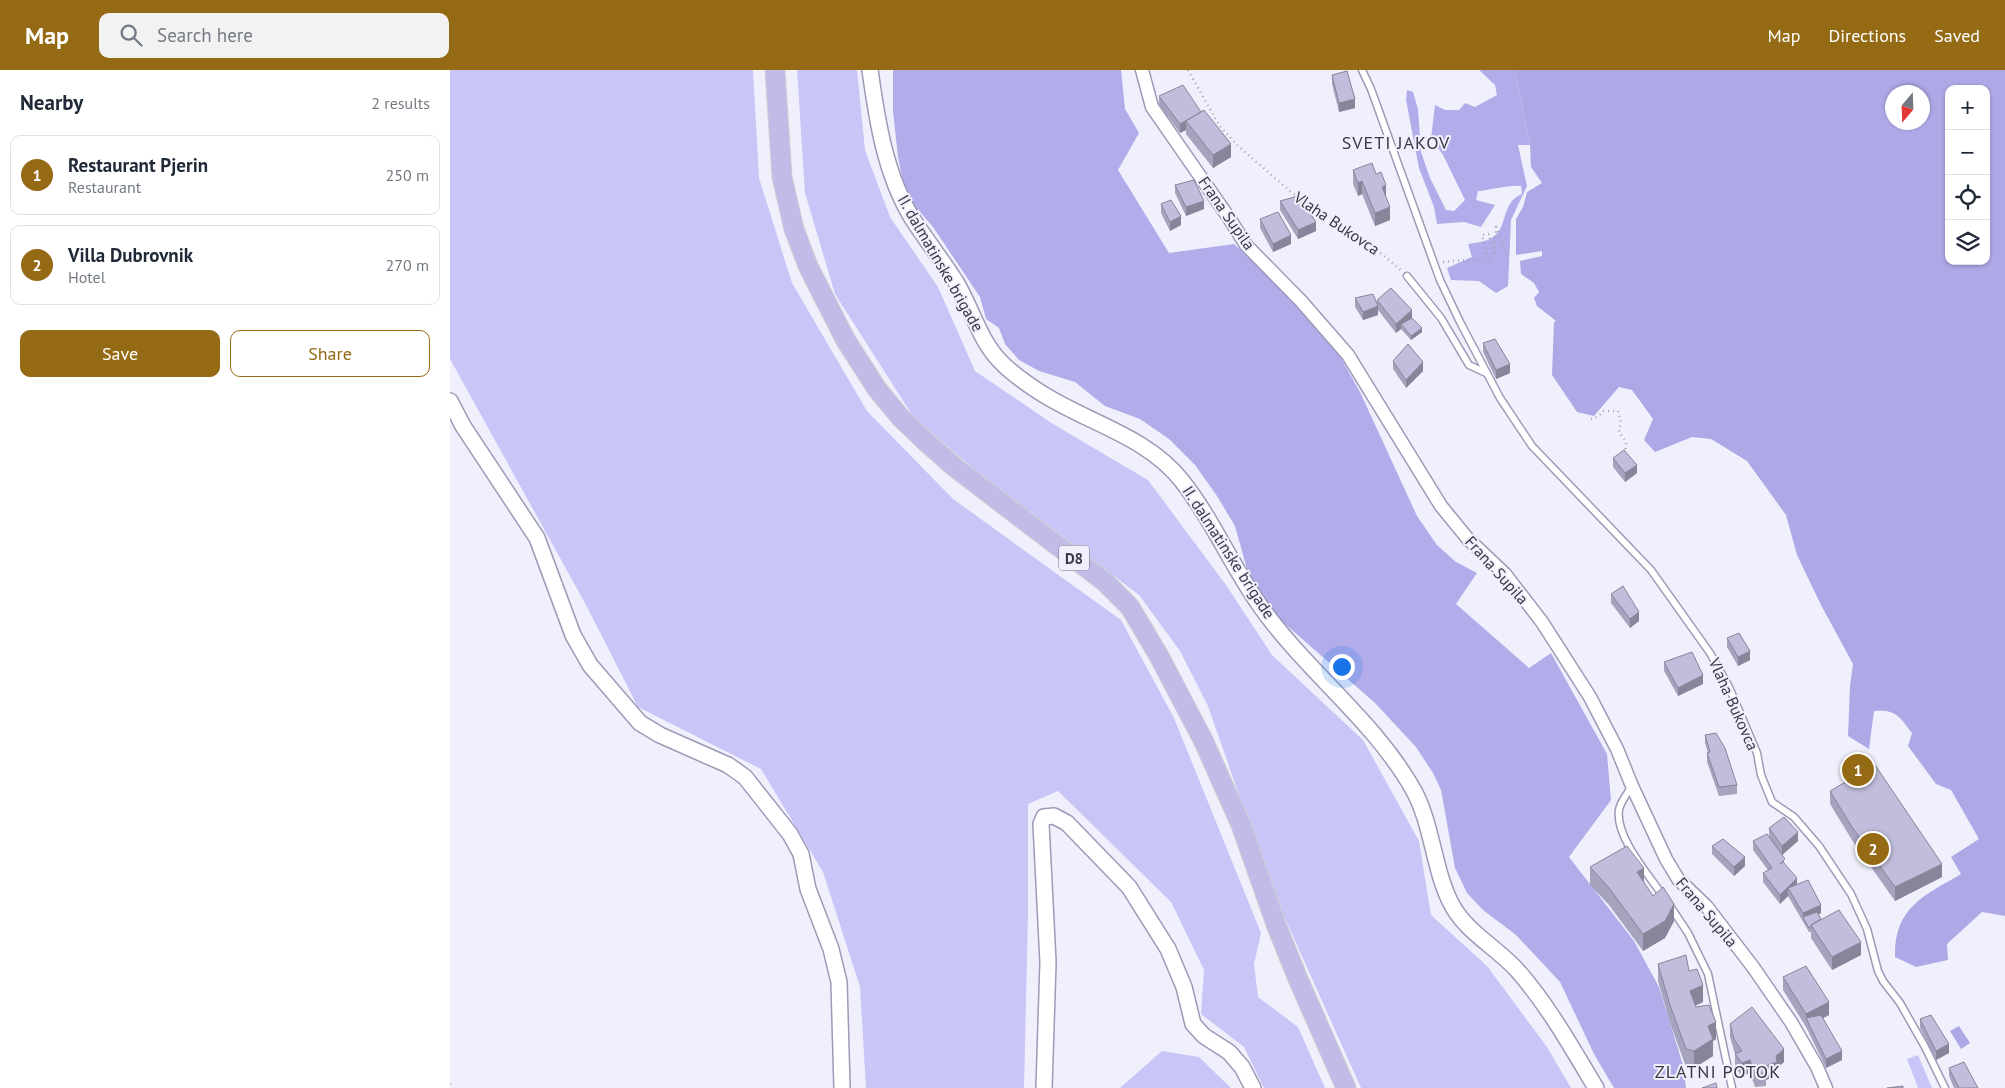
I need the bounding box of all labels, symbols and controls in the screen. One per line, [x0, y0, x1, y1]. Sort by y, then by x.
search box [99, 13, 449, 58]
text: Map [25, 20, 69, 51]
icon: search [117, 21, 145, 49]
text: Search here [157, 23, 253, 47]
text: Map [1768, 24, 1800, 47]
text: Directions [1828, 24, 1906, 47]
text: Saved [1934, 24, 1980, 47]
north arrow [1885, 85, 1930, 130]
map controls [1945, 85, 1990, 265]
button: + [1945, 85, 1990, 130]
text: Nearby [20, 89, 83, 116]
text: 2 results [371, 93, 430, 113]
button: − [1945, 130, 1990, 175]
district label: SVETI JAKOV [1342, 131, 1450, 154]
text: Restaurant Pjerin [68, 153, 208, 177]
text: 1 [32, 165, 42, 185]
text: 250 m [386, 165, 429, 185]
street label: Frana Supila [1194, 172, 1260, 254]
button: locate [1945, 175, 1990, 220]
text: Restaurant [68, 177, 141, 197]
street label: Vlaha Bukovca [1289, 186, 1384, 259]
street label: II. dalmatinske brigade [894, 191, 988, 335]
button: layers [1945, 220, 1990, 265]
text: Villa Dubrovnik [68, 243, 193, 267]
text: 2 [32, 255, 42, 275]
text: 270 m [386, 255, 429, 275]
text: Hotel [68, 267, 105, 287]
button: Save [20, 330, 220, 377]
button: Share [230, 330, 430, 377]
street label: II. dalmatinske brigade [1179, 482, 1279, 622]
street label: Frana Supila [1461, 532, 1533, 608]
road number: D8 [1059, 546, 1089, 570]
your location [1329, 654, 1355, 680]
street label: Vlaha Bukovca [1704, 654, 1763, 753]
pin: 1 [1842, 751, 1874, 789]
pin: 2 [1857, 830, 1889, 868]
street label: Frana Supila [1672, 873, 1742, 951]
district label: ZLATNI POTOK [1655, 1060, 1781, 1083]

